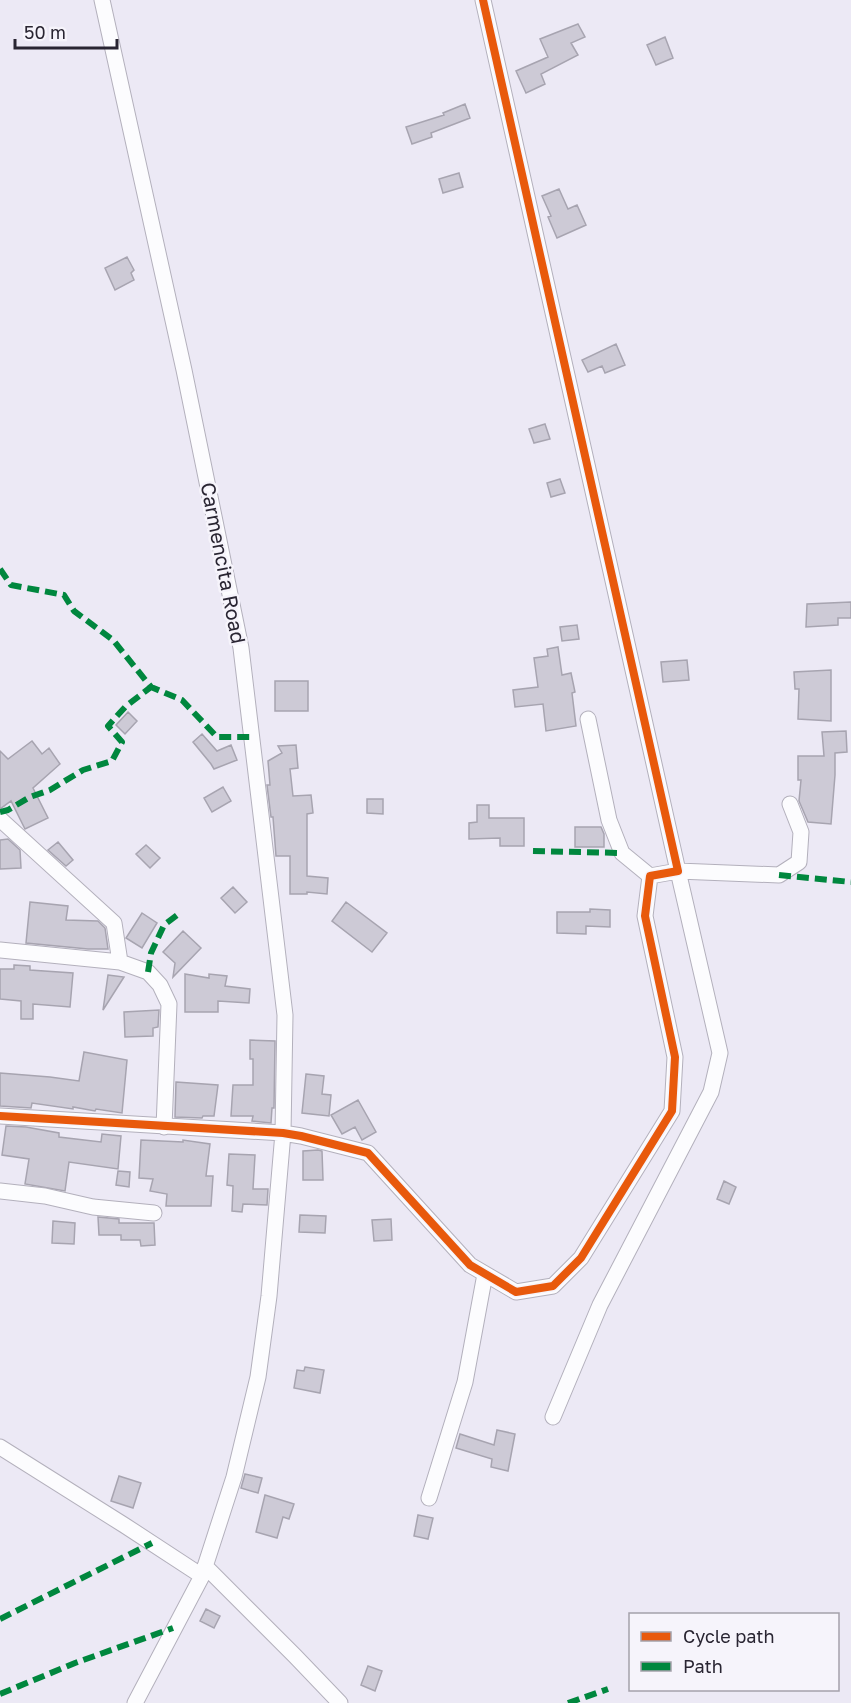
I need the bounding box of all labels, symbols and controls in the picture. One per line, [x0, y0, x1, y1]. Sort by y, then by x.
scale bar [15, 12, 117, 50]
text: 50 m [24, 21, 66, 43]
street label: Carmencita Road [197, 480, 251, 646]
legend [629, 1613, 839, 1691]
text: Cycle path [683, 1625, 775, 1647]
text: Path [683, 1655, 723, 1677]

